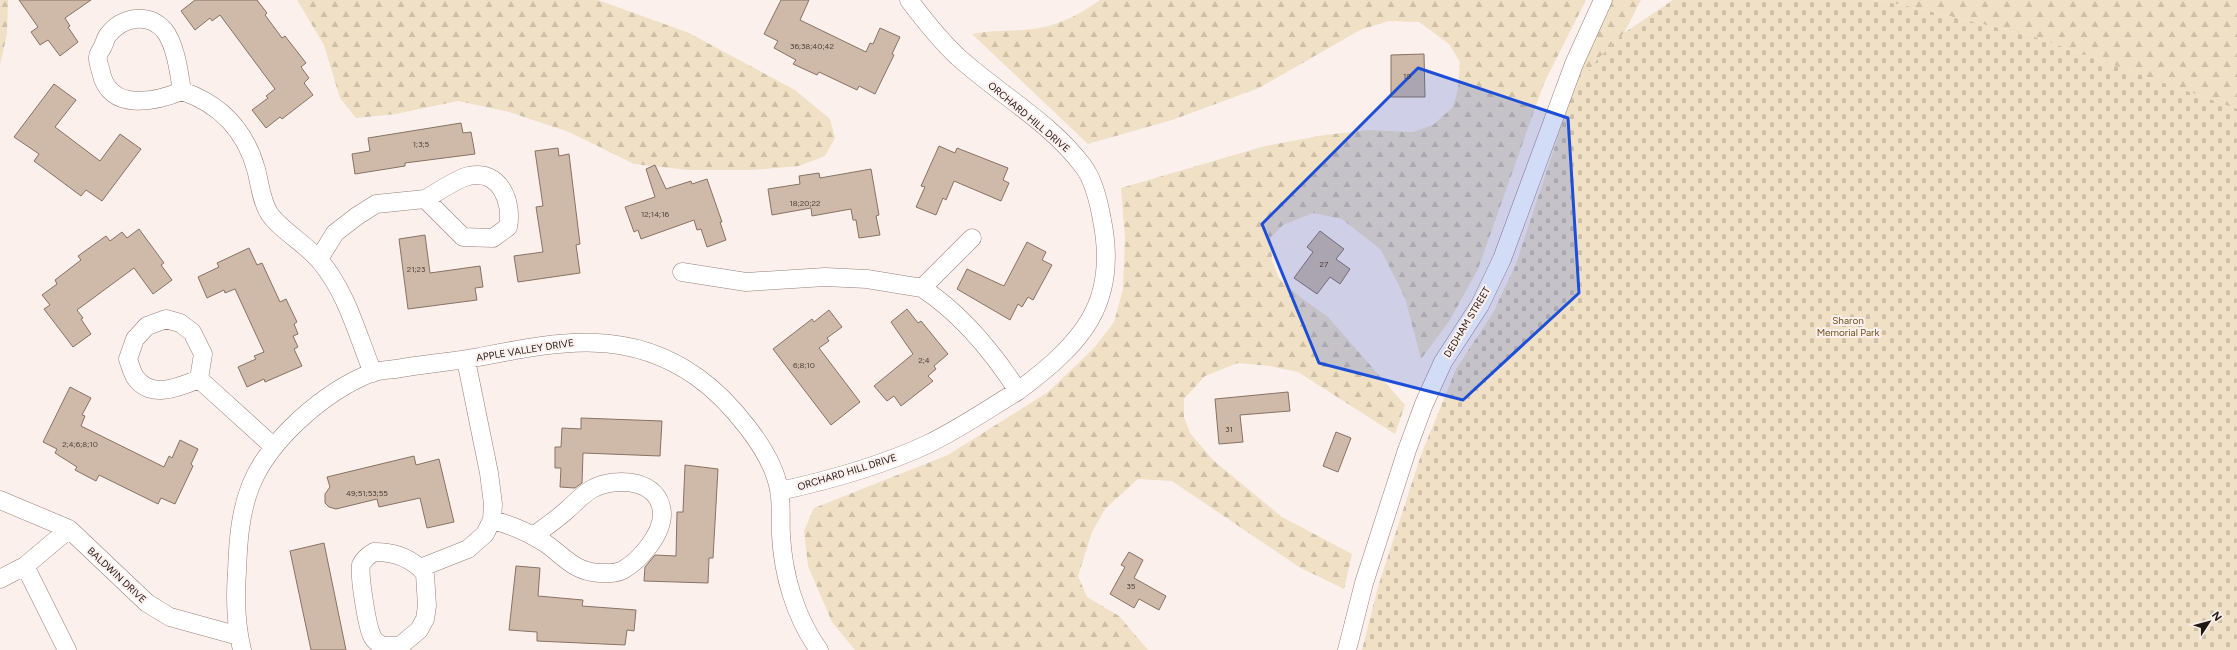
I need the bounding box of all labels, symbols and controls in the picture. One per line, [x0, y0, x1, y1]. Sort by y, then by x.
house number: 36;38;40;42 [790, 41, 834, 51]
house number: 19 [1403, 71, 1411, 81]
street label: ORCHARD HILL DRIVE [985, 79, 1073, 155]
house number: 1;3;5 [413, 139, 430, 149]
house number: 18;20;22 [790, 198, 820, 208]
house number: 12;14;16 [641, 209, 669, 219]
house number: 27 [1320, 259, 1329, 269]
house number: 21;23 [407, 264, 425, 274]
street label: DEDHAM STREET [1441, 284, 1493, 360]
park label: Sharon Memorial Park [1817, 314, 1880, 339]
street label: APPLE VALLEY DRIVE [475, 336, 575, 364]
house number: 2;4 [918, 355, 930, 365]
house number: 6;8;10 [793, 360, 815, 370]
house number: 31 [1225, 424, 1233, 434]
house number: 2;4;6;8;10 [62, 439, 98, 449]
street label: ORCHARD HILL DRIVE [796, 451, 898, 493]
house number: 49;51;53;55 [346, 488, 388, 498]
street label: BALDWIN DRIVE [85, 544, 149, 606]
house number: 35 [1127, 581, 1136, 591]
north arrow [2189, 602, 2229, 642]
text: N [2209, 609, 2224, 624]

